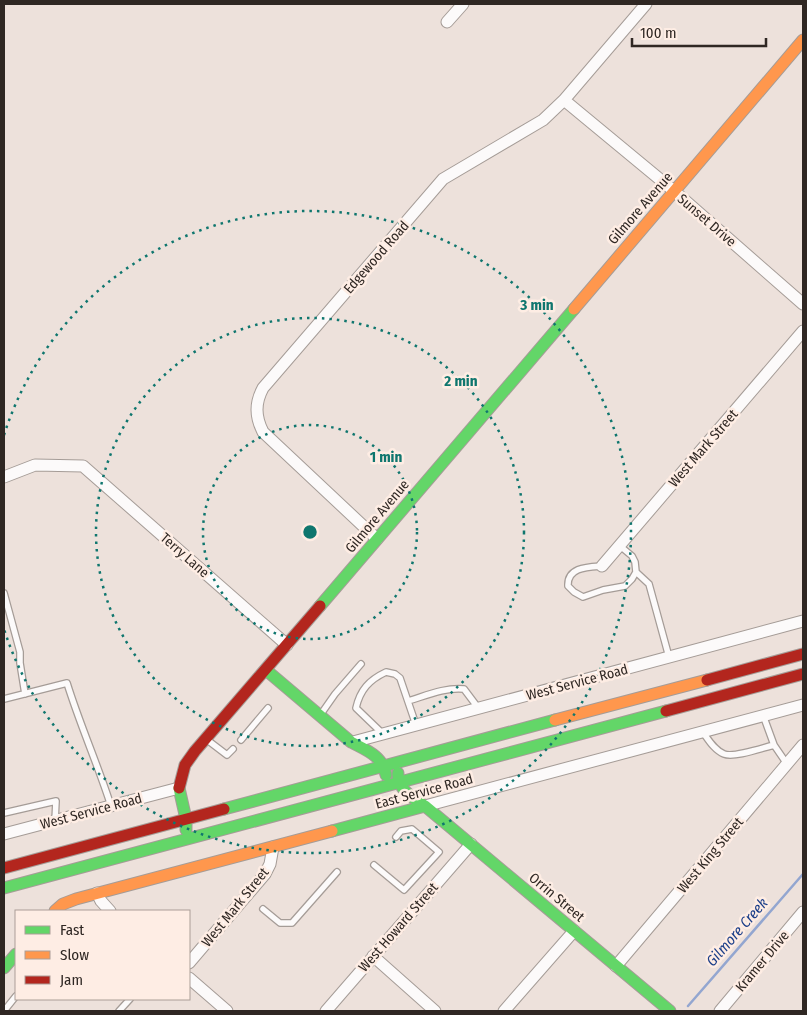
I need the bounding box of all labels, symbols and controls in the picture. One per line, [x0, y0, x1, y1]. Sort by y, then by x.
scale bar [632, 15, 766, 47]
text: 100 m [640, 24, 677, 42]
street label: Gilmore Avenue [604, 169, 676, 248]
street label: Sunset Drive [674, 190, 739, 250]
street label: Edgewood Road [340, 217, 413, 297]
text: 3 min [519, 296, 554, 314]
text: 2 min [443, 372, 478, 390]
street label: West Mark Street [665, 406, 742, 491]
text: 1 min [370, 448, 402, 466]
street label: Gilmore Avenue [342, 476, 413, 556]
centre of rings [301, 523, 319, 541]
street label: Terry Lane [157, 530, 213, 581]
street label: West Service Road [524, 661, 630, 704]
street label: East Service Road [373, 770, 475, 813]
street label: West Service Road [38, 790, 144, 833]
street label: West King Street [674, 814, 747, 897]
street label: West Mark Street [198, 864, 273, 950]
street label: Orrin Street [525, 869, 588, 926]
street label: West Howard Street [355, 879, 442, 975]
water label: Gilmore Creek [702, 894, 772, 970]
legend [15, 910, 190, 1000]
text: Fast [60, 921, 84, 939]
street label: Kramer Drive [732, 927, 793, 995]
text: Slow [60, 946, 89, 964]
text: Jam [60, 971, 83, 989]

